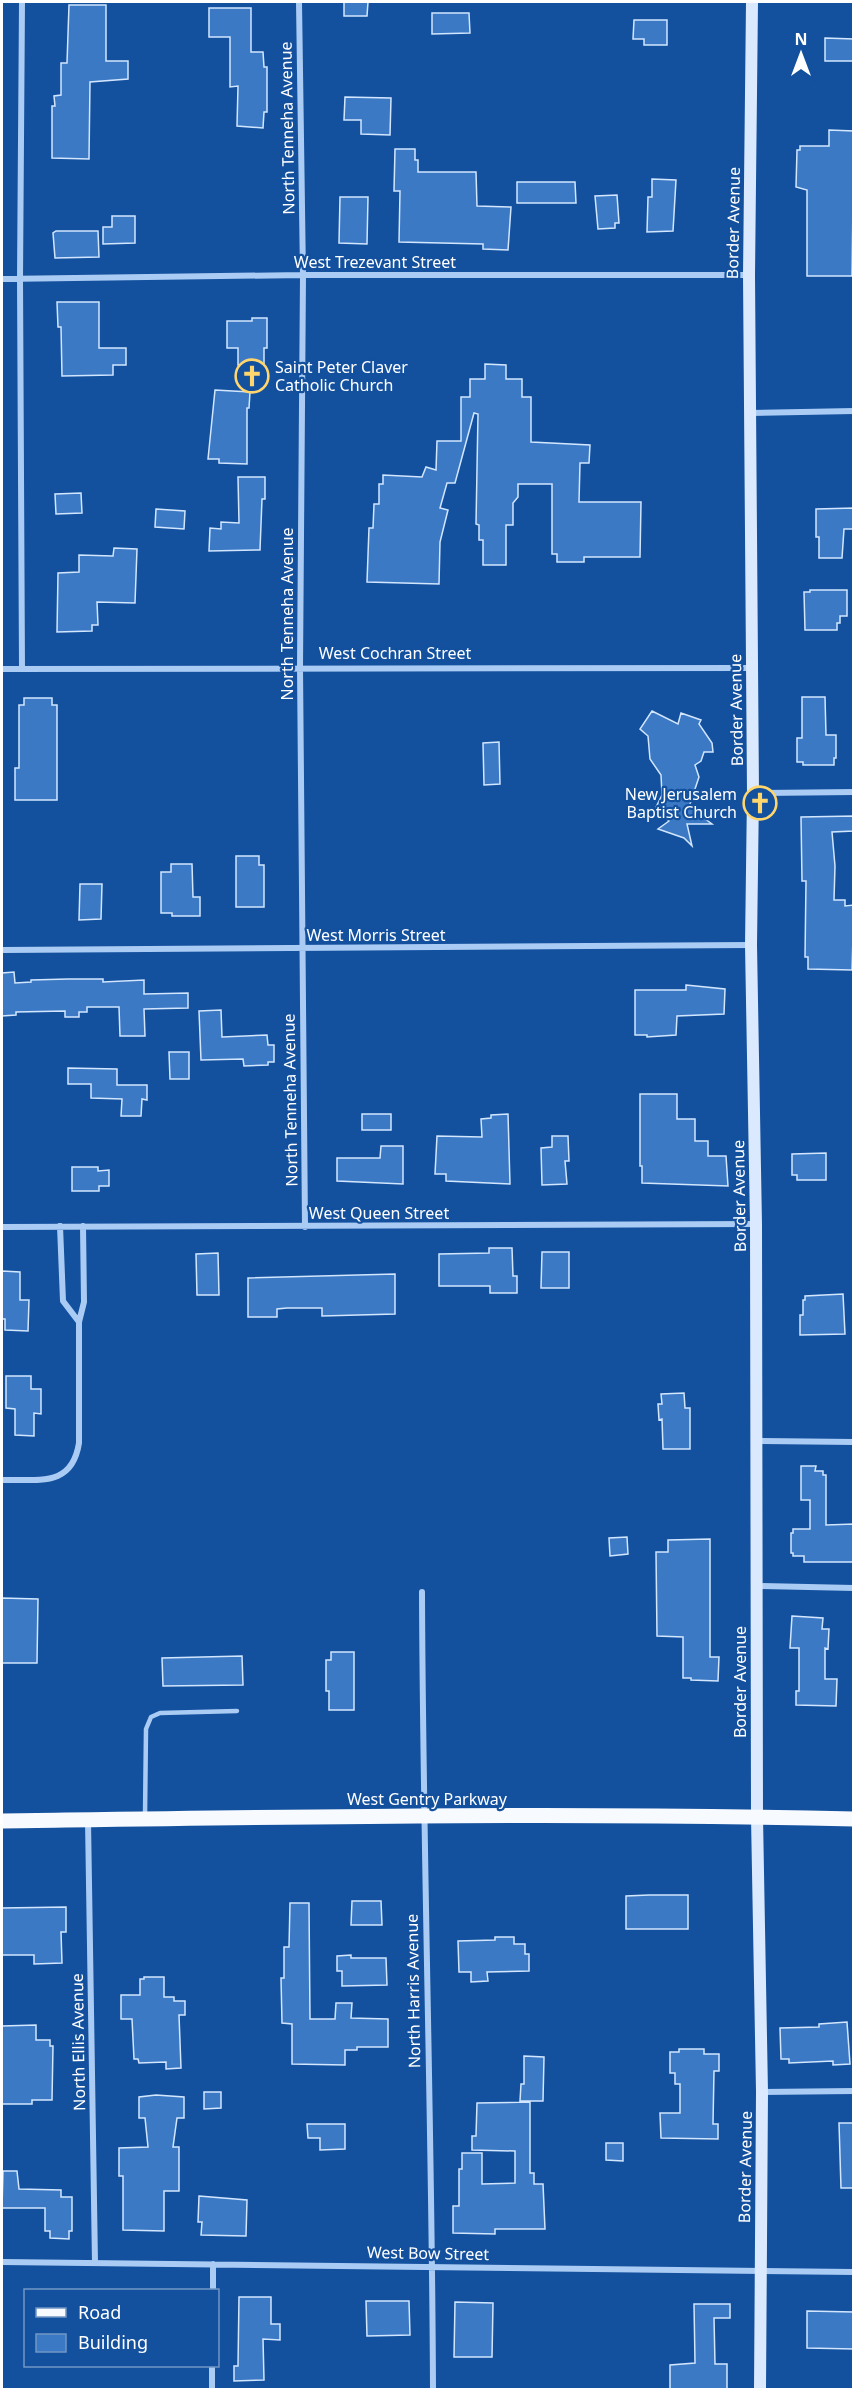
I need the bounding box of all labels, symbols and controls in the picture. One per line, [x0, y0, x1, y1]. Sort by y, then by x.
north arrow [771, 24, 831, 84]
text: N [794, 28, 808, 50]
street label: North Tenneha Avenue [274, 41, 300, 215]
street label: Border Avenue [721, 167, 745, 279]
street label: West Trezevant Street [294, 251, 456, 273]
place label: Saint Peter Claver Catholic Church [275, 356, 408, 396]
church icon: Saint Peter Claver Catholic Church [234, 358, 270, 394]
street label: North Tenneha Avenue [276, 527, 298, 701]
street label: West Cochran Street [319, 642, 471, 664]
street label: Border Avenue [724, 654, 748, 766]
place label: New Jerusalem Baptist Church [625, 783, 737, 823]
church icon: New Jerusalem Baptist Church [742, 785, 778, 821]
street label: West Morris Street [306, 924, 446, 946]
street label: North Tenneha Avenue [277, 1013, 303, 1187]
street label: Border Avenue [727, 1140, 751, 1252]
street label: West Queen Street [309, 1202, 449, 1224]
street label: Border Avenue [729, 1626, 751, 1738]
street label: West Gentry Parkway [347, 1788, 508, 1810]
street label: North Harris Avenue [401, 1914, 425, 2068]
street label: North Ellis Avenue [66, 1973, 90, 2111]
street label: Border Avenue [733, 2111, 757, 2223]
street label: West Bow Street [367, 2241, 490, 2265]
legend [24, 2289, 219, 2367]
text: Road [78, 2300, 121, 2324]
text: Building [78, 2330, 148, 2354]

